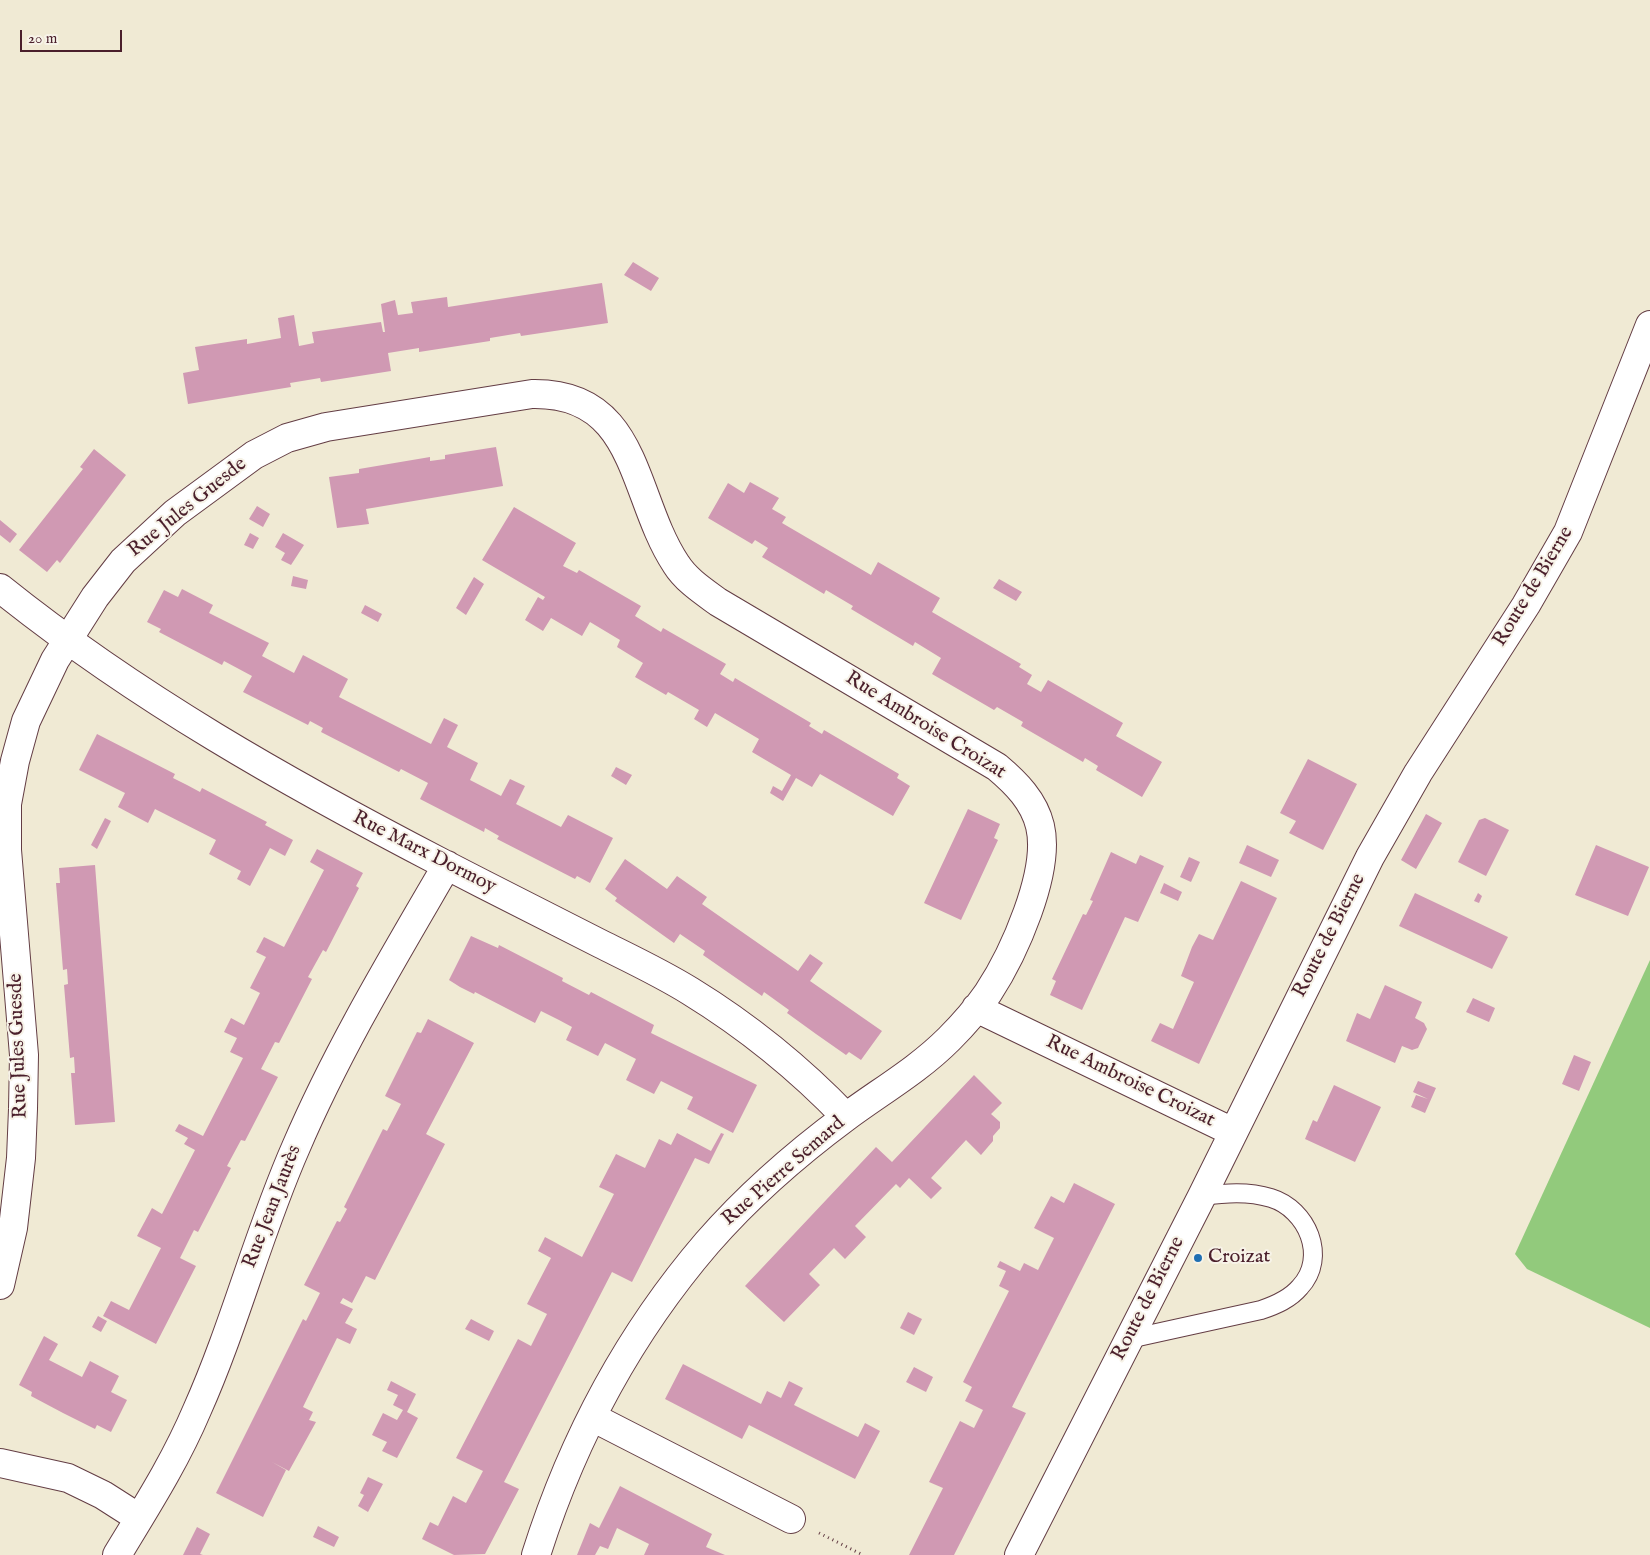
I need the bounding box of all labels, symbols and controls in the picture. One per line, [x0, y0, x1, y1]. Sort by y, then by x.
scale bar [22, 20, 125, 52]
text: 20 m [28, 29, 57, 48]
street label: Rue Jules Guesde [124, 453, 252, 563]
street label: Route de Bierne [1489, 523, 1579, 651]
street label: Rue Ambroise Croizat [840, 667, 1010, 785]
street label: Rue Marx Dormoy [348, 806, 500, 900]
street label: Route de Bierne [1289, 870, 1371, 1002]
street label: Rue Jules Guesde [4, 973, 34, 1119]
street label: Rue Ambroise Croizat [1042, 1031, 1218, 1133]
street label: Rue Pierre Semard [718, 1112, 850, 1232]
street label: Rue Jean Jaurès [239, 1142, 307, 1272]
street label: Route de Bierne [1108, 1233, 1190, 1365]
place label: Croizat [1208, 1246, 1270, 1270]
marker: Croizat [1192, 1252, 1204, 1264]

